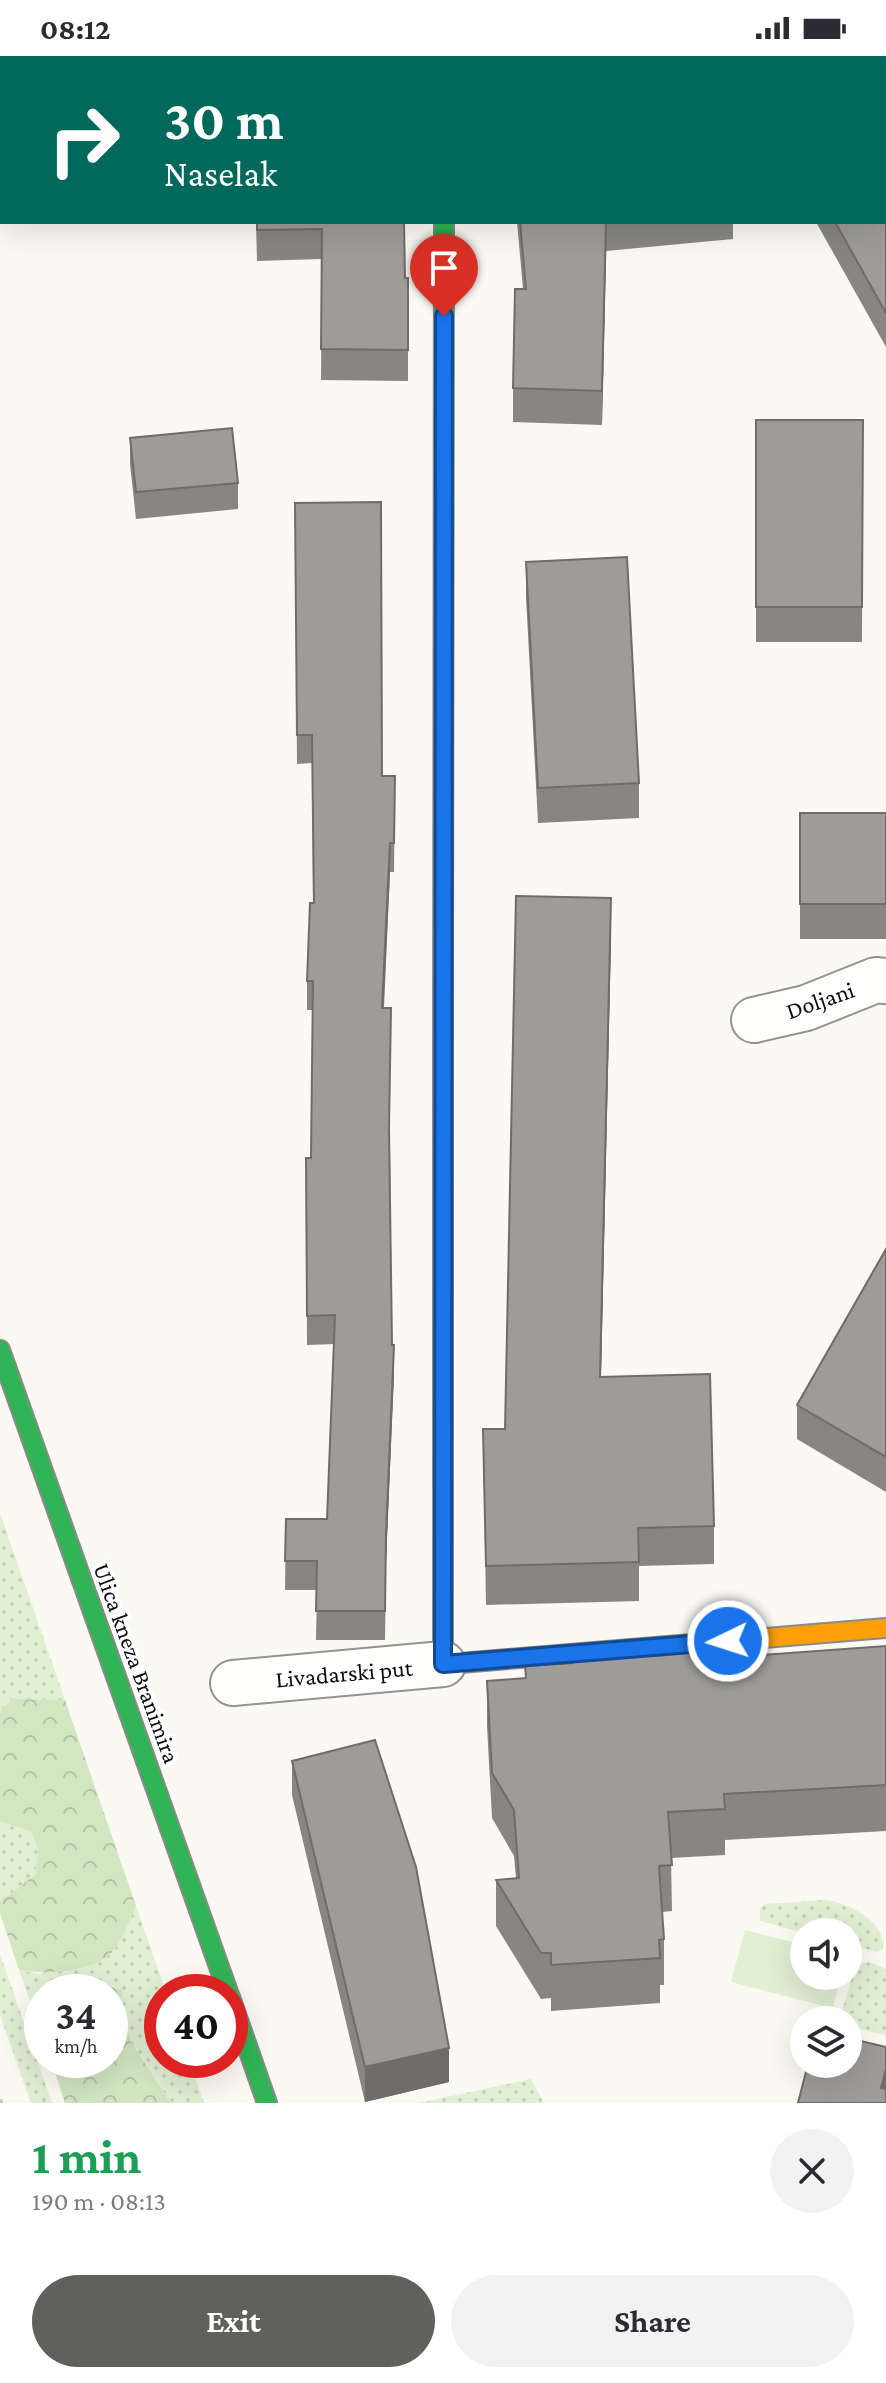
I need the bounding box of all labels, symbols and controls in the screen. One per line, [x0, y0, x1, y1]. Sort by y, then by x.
text: 08:12 [40, 12, 111, 45]
icon: right [32, 88, 136, 192]
text: 30 m [164, 89, 284, 151]
text: Naselak [164, 154, 277, 194]
pin [410, 234, 478, 316]
icon: arrive [422, 246, 466, 290]
street label: Doljani [782, 976, 858, 1024]
street label: Ulica kneza Branimira [88, 1559, 186, 1767]
position arrow [686, 1599, 770, 1683]
street label: Livadarski put [274, 1653, 415, 1692]
map controls [790, 1918, 862, 2078]
button: sound [790, 1918, 862, 1990]
speed limit sign: 40 [144, 1974, 248, 2078]
text: 34 [55, 1993, 97, 2038]
button: layers [790, 2006, 862, 2078]
text: km/h [54, 2035, 98, 2057]
button: close [770, 2129, 854, 2213]
text: 1 min [32, 2130, 141, 2183]
text: 190 m · 08:13 [32, 2187, 166, 2216]
button: Exit [32, 2275, 435, 2367]
button: Share [451, 2275, 854, 2367]

